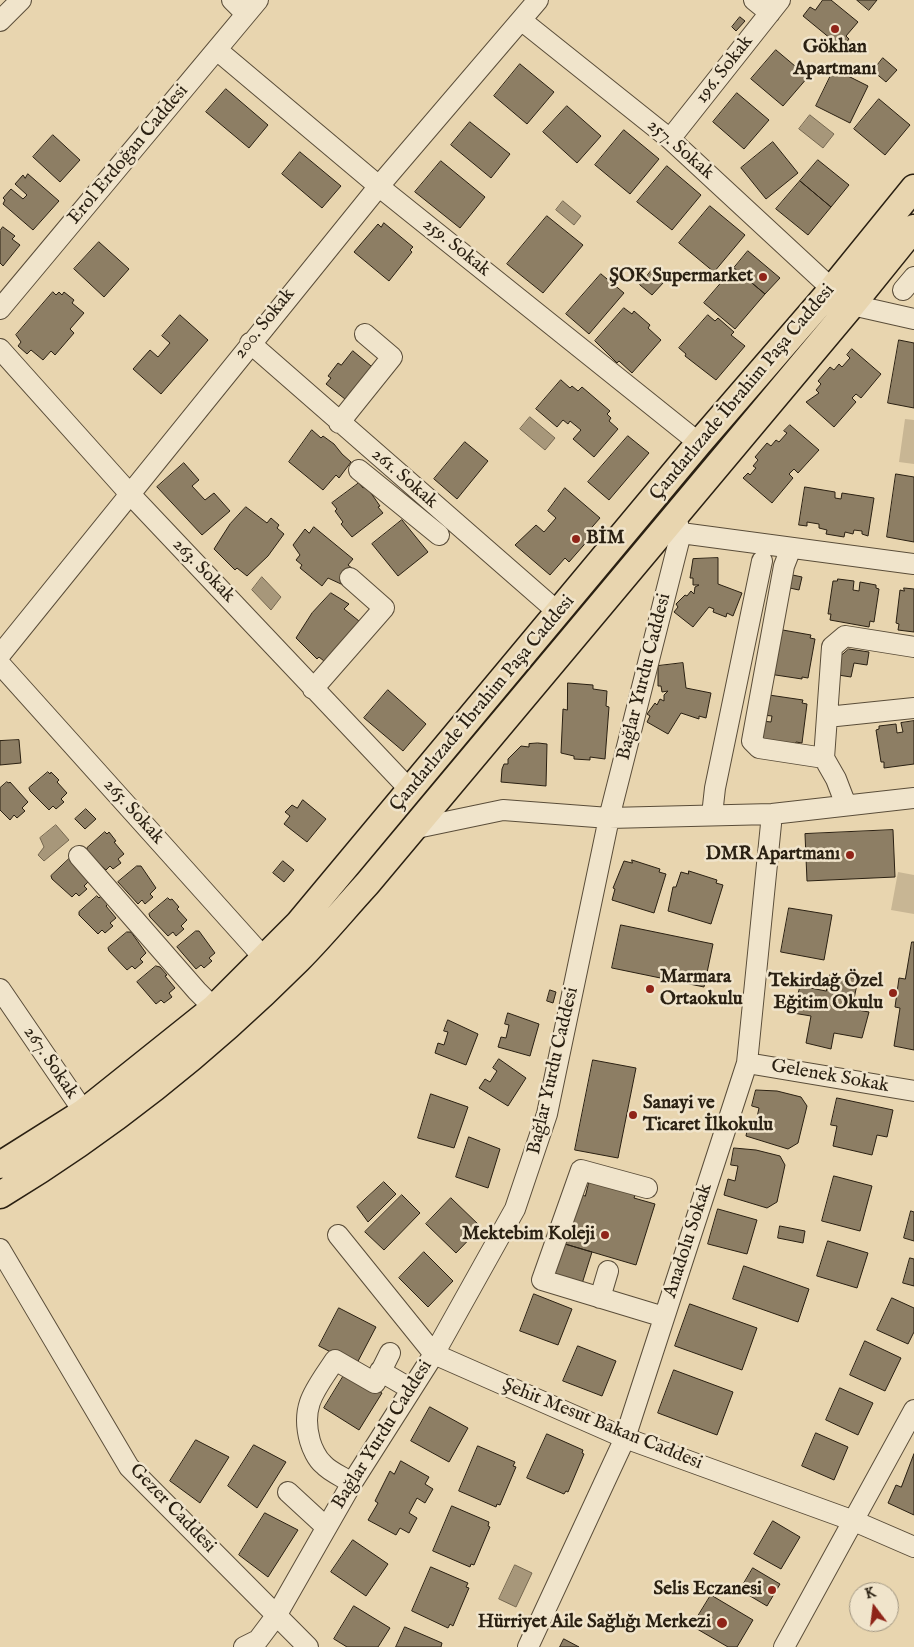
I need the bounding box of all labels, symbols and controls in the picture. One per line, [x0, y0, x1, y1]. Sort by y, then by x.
marker: Gökhan Apartmanı [829, 23, 841, 35]
street label: 196. Sokak [691, 31, 759, 109]
place label: Gökhan Apartmanı [794, 37, 876, 81]
street label: Erol Erdoğan Caddesi [64, 80, 194, 230]
street label: 257. Sokak [642, 115, 718, 185]
street label: 259. Sokak [417, 214, 495, 282]
place label: ŞOK Supermarket [609, 266, 753, 288]
marker: ŞOK Supermarket [757, 271, 769, 283]
street label: Çandarlızade İbrahim Paşa Caddesi [646, 280, 840, 506]
street label: 200. Sokak [230, 284, 300, 364]
street label: 261. Sokak [366, 444, 442, 514]
place label: BİM [586, 528, 625, 550]
marker: BİM [570, 533, 582, 545]
street label: 263. Sokak [167, 534, 239, 608]
street label: Çandarlızade İbrahim Paşa Caddesi [386, 591, 580, 817]
street label: Bağlar Yurdu Caddesi [613, 591, 677, 763]
street label: 265. Sokak [98, 774, 168, 850]
place label: DMR Apartmanı [706, 844, 840, 866]
marker: DMR Apartmanı [844, 849, 856, 861]
place label: Marmara Ortaokulu [660, 967, 743, 1011]
place label: Tekirdağ Özel Eğitim Okulu [769, 971, 883, 1015]
marker: Marmara Ortaokulu [644, 983, 656, 995]
street label: Bağlar Yurdu Caddesi [524, 985, 584, 1157]
marker: Tekirdağ Özel Eğitim Okulu [887, 987, 899, 999]
street label: 267. Sokak [17, 1022, 83, 1104]
street label: Gelenek Sokak [769, 1055, 891, 1099]
place label: Sanayi ve Ticaret İlkokulu [643, 1093, 773, 1137]
marker: Sanayi ve Ticaret İlkokulu [627, 1109, 639, 1121]
street label: Anadolu Sokak [660, 1181, 718, 1301]
place label: Mektebim Koleji [462, 1224, 595, 1246]
marker: Mektebim Koleji [599, 1229, 611, 1241]
street label: Bağlar Yurdu Caddesi [328, 1356, 438, 1514]
street label: Şehit Mesut Bakan Caddesi [499, 1374, 705, 1476]
street label: Gezer Caddesi [124, 1460, 220, 1558]
place label: Selis Eczanesi [653, 1579, 762, 1601]
north arrow [849, 1582, 899, 1632]
text: K [863, 1583, 878, 1603]
marker: Selis Eczanesi [766, 1584, 778, 1596]
place label: Hürriyet Aile Sağlığı Merkezi [478, 1612, 711, 1634]
marker: Hürriyet Aile Sağlığı Merkezi [715, 1616, 729, 1630]

